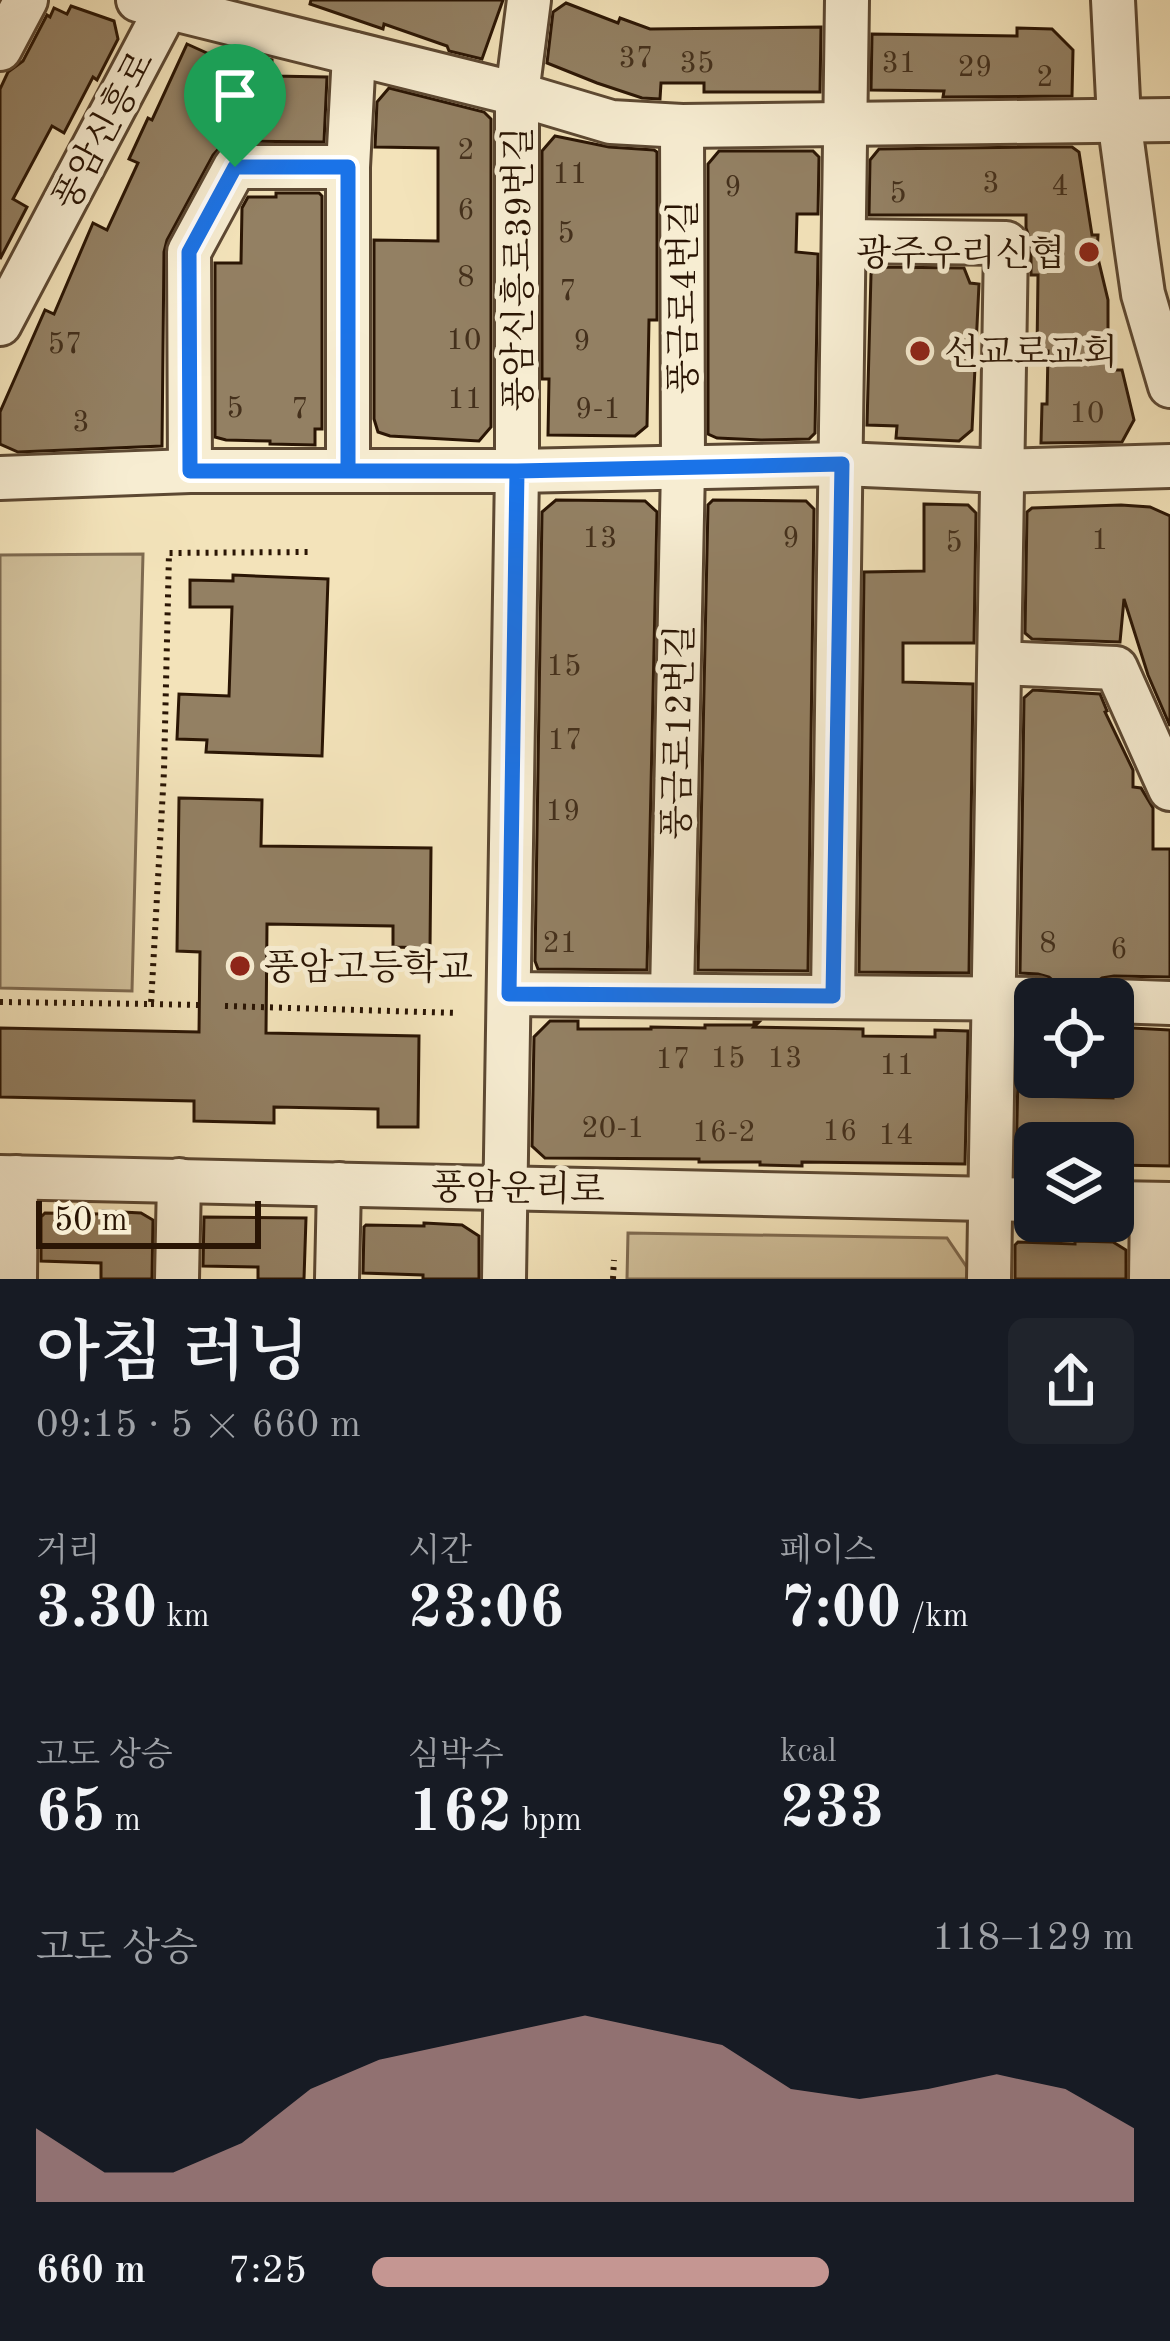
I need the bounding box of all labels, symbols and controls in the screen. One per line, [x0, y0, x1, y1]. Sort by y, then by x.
pin [184, 44, 286, 167]
house number: 37 [619, 44, 653, 74]
street label: 풍암신흥로 [45, 45, 162, 217]
house number: 35 [680, 49, 714, 79]
house number: 31 [882, 49, 916, 79]
house number: 29 [958, 53, 992, 83]
icon: arrive [202, 62, 268, 128]
house number: 2 [1036, 63, 1054, 93]
street label: 풍암신흥로39번길 [499, 126, 539, 412]
house number: 2 [457, 136, 475, 166]
house number: 11 [553, 160, 587, 190]
house number: 3 [982, 169, 1000, 199]
house number: 4 [1051, 172, 1069, 202]
house number: 9 [724, 173, 742, 203]
house number: 5 [889, 179, 907, 209]
house number: 6 [457, 196, 475, 226]
street label: 풍금로4번길 [664, 200, 704, 394]
house number: 5 [557, 219, 575, 249]
place label: 광주우리신협 [856, 234, 1065, 274]
marker: 광주우리신협 [1076, 239, 1102, 265]
house number: 8 [457, 263, 475, 293]
house number: 7 [559, 277, 577, 307]
house number: 10 [447, 326, 481, 356]
house number: 9 [573, 327, 591, 357]
house number: 57 [48, 330, 82, 360]
place label: 선교로교회 [944, 333, 1118, 373]
marker: 선교로교회 [907, 338, 933, 364]
house number: 11 [448, 385, 482, 415]
house number: 5 [226, 394, 244, 424]
house number: 7 [291, 395, 309, 425]
house number: 9-1 [575, 395, 621, 425]
house number: 10 [1070, 399, 1104, 429]
house number: 3 [72, 408, 90, 438]
house number: 13 [583, 524, 617, 554]
house number: 9 [782, 524, 800, 554]
house number: 1 [1091, 526, 1109, 556]
house number: 5 [945, 528, 963, 558]
street label: 풍금로12번길 [657, 624, 701, 840]
house number: 15 [547, 652, 581, 682]
house number: 17 [548, 726, 582, 756]
house number: 19 [546, 797, 580, 827]
house number: 21 [543, 929, 577, 959]
house number: 8 [1039, 929, 1057, 959]
house number: 6 [1110, 935, 1128, 965]
place label: 풍암고등학교 [264, 948, 473, 988]
marker: 풍암고등학교 [227, 953, 253, 979]
map controls [1014, 978, 1134, 1242]
button: locate [1014, 978, 1134, 1098]
house number: 15 [711, 1044, 745, 1074]
house number: 13 [768, 1044, 802, 1074]
house number: 17 [656, 1045, 690, 1075]
house number: 11 [880, 1051, 914, 1081]
house number: 20-1 [581, 1114, 645, 1144]
house number: 16 [823, 1117, 857, 1147]
house number: 16-2 [692, 1118, 756, 1148]
house number: 14 [879, 1121, 913, 1151]
button: layers [1014, 1122, 1134, 1242]
street label: 풍암운리로 [431, 1167, 605, 1211]
scale bar [36, 1195, 261, 1248]
text: 50 m [54, 1205, 128, 1238]
button: share [1008, 1318, 1134, 1444]
text: 아침 러닝 [36, 1324, 310, 1390]
text: 09:15 · 5 × 660 m [36, 1406, 361, 1445]
text: 거리 [36, 1536, 100, 1569]
text: 시간 [408, 1536, 472, 1569]
text: 페이스 [780, 1536, 876, 1569]
text: 3.30 [36, 1580, 157, 1640]
text: 23:06 [408, 1580, 564, 1640]
text: 7:00 [780, 1580, 901, 1640]
text: km [157, 1601, 210, 1634]
text: /km [901, 1601, 969, 1634]
text: kcal [780, 1736, 837, 1769]
text: 고도 상승 [36, 1740, 173, 1773]
text: 심박수 [408, 1740, 504, 1773]
text: 233 [780, 1780, 884, 1840]
text: 65 [36, 1784, 106, 1844]
text: 162 [408, 1784, 512, 1844]
text: m [106, 1805, 141, 1838]
text: bpm [512, 1805, 582, 1838]
text: 118–129 m [932, 1919, 1134, 1958]
text: 고도 상승 [36, 1930, 198, 1969]
text: 660 m [36, 2252, 146, 2291]
text: 7:25 [228, 2252, 307, 2291]

